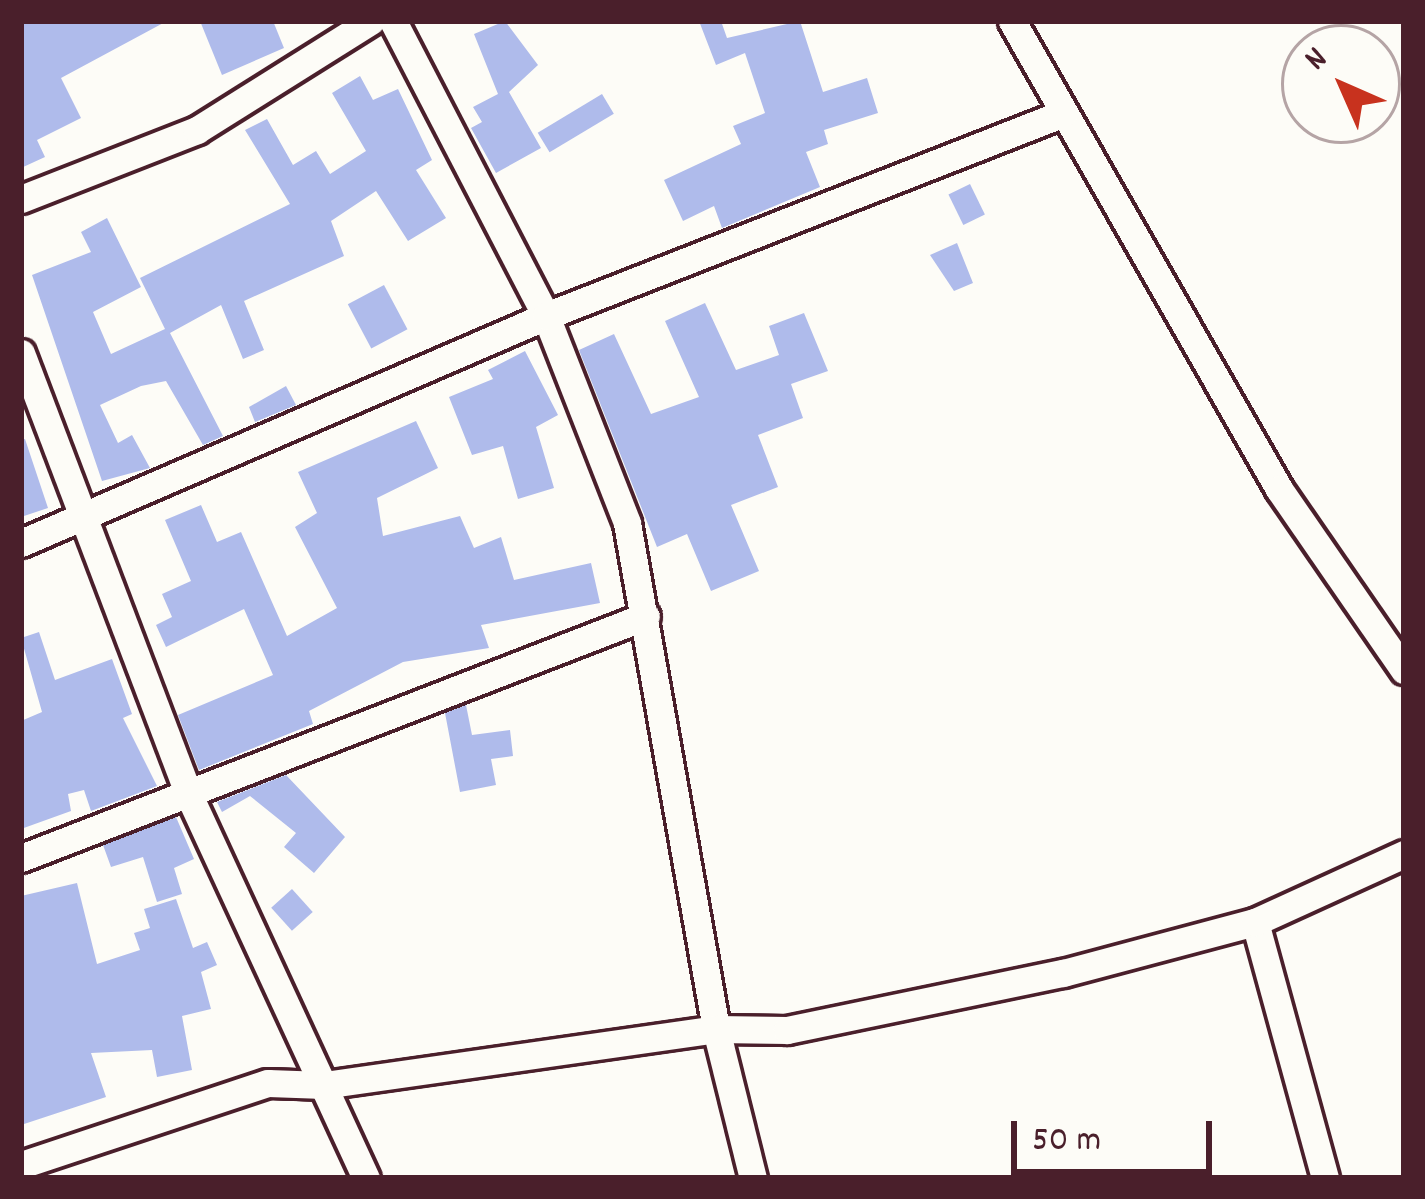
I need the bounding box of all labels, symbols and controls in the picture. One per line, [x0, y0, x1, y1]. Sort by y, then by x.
north arrow [1281, 24, 1401, 144]
text: N [1295, 38, 1340, 83]
scale bar [1017, 1097, 1218, 1171]
text: 50 m [1032, 1116, 1101, 1168]

